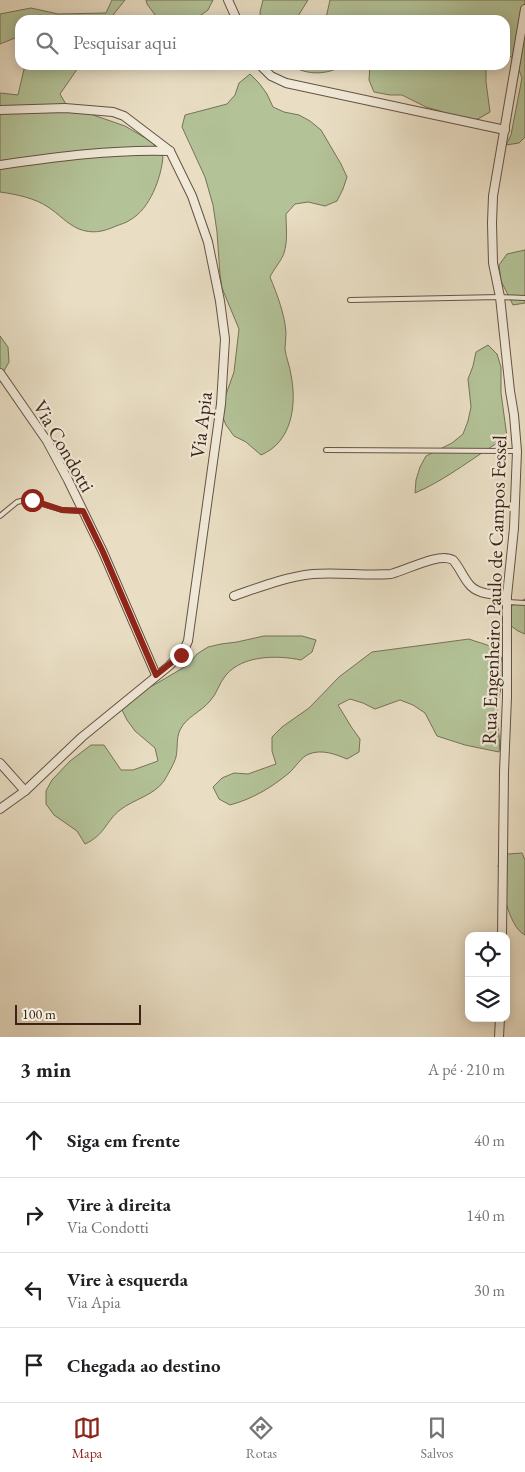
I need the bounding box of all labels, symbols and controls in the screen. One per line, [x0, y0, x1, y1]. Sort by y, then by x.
search box [15, 15, 510, 70]
icon: search [33, 29, 61, 57]
text: Pesquisar aqui [73, 30, 177, 55]
street label: Via Apia [184, 390, 218, 460]
street label: Via Condotti [27, 395, 101, 497]
street label: Rua Engenheiro Paulo de Campos Fessel [476, 435, 512, 745]
route start [21, 489, 44, 512]
route end [170, 644, 193, 667]
map controls [465, 932, 510, 1022]
button: locate [465, 932, 510, 977]
button: layers [465, 977, 510, 1022]
scale bar [15, 1002, 141, 1025]
text: 100 m [22, 1005, 56, 1023]
text: 3 min [20, 1056, 71, 1083]
text: A pé · 210 m [428, 1059, 505, 1080]
icon: ahead [20, 1126, 48, 1154]
text: Siga em frente [67, 1128, 180, 1153]
text: 40 m [474, 1130, 505, 1151]
text: Vire à direita [67, 1192, 171, 1217]
icon: right [20, 1201, 48, 1229]
text: 140 m [466, 1205, 505, 1226]
text: Via Condotti [67, 1217, 149, 1238]
text: Vire à esquerda [67, 1267, 188, 1292]
icon: left [20, 1276, 48, 1304]
text: 30 m [474, 1280, 505, 1301]
text: Via Apia [67, 1292, 121, 1313]
icon: arrive [20, 1351, 48, 1379]
text: Chegada ao destino [67, 1353, 221, 1378]
tab: Mapa [72, 1414, 102, 1462]
tab: Rotas [246, 1414, 277, 1462]
tab: Salvos [421, 1414, 453, 1462]

